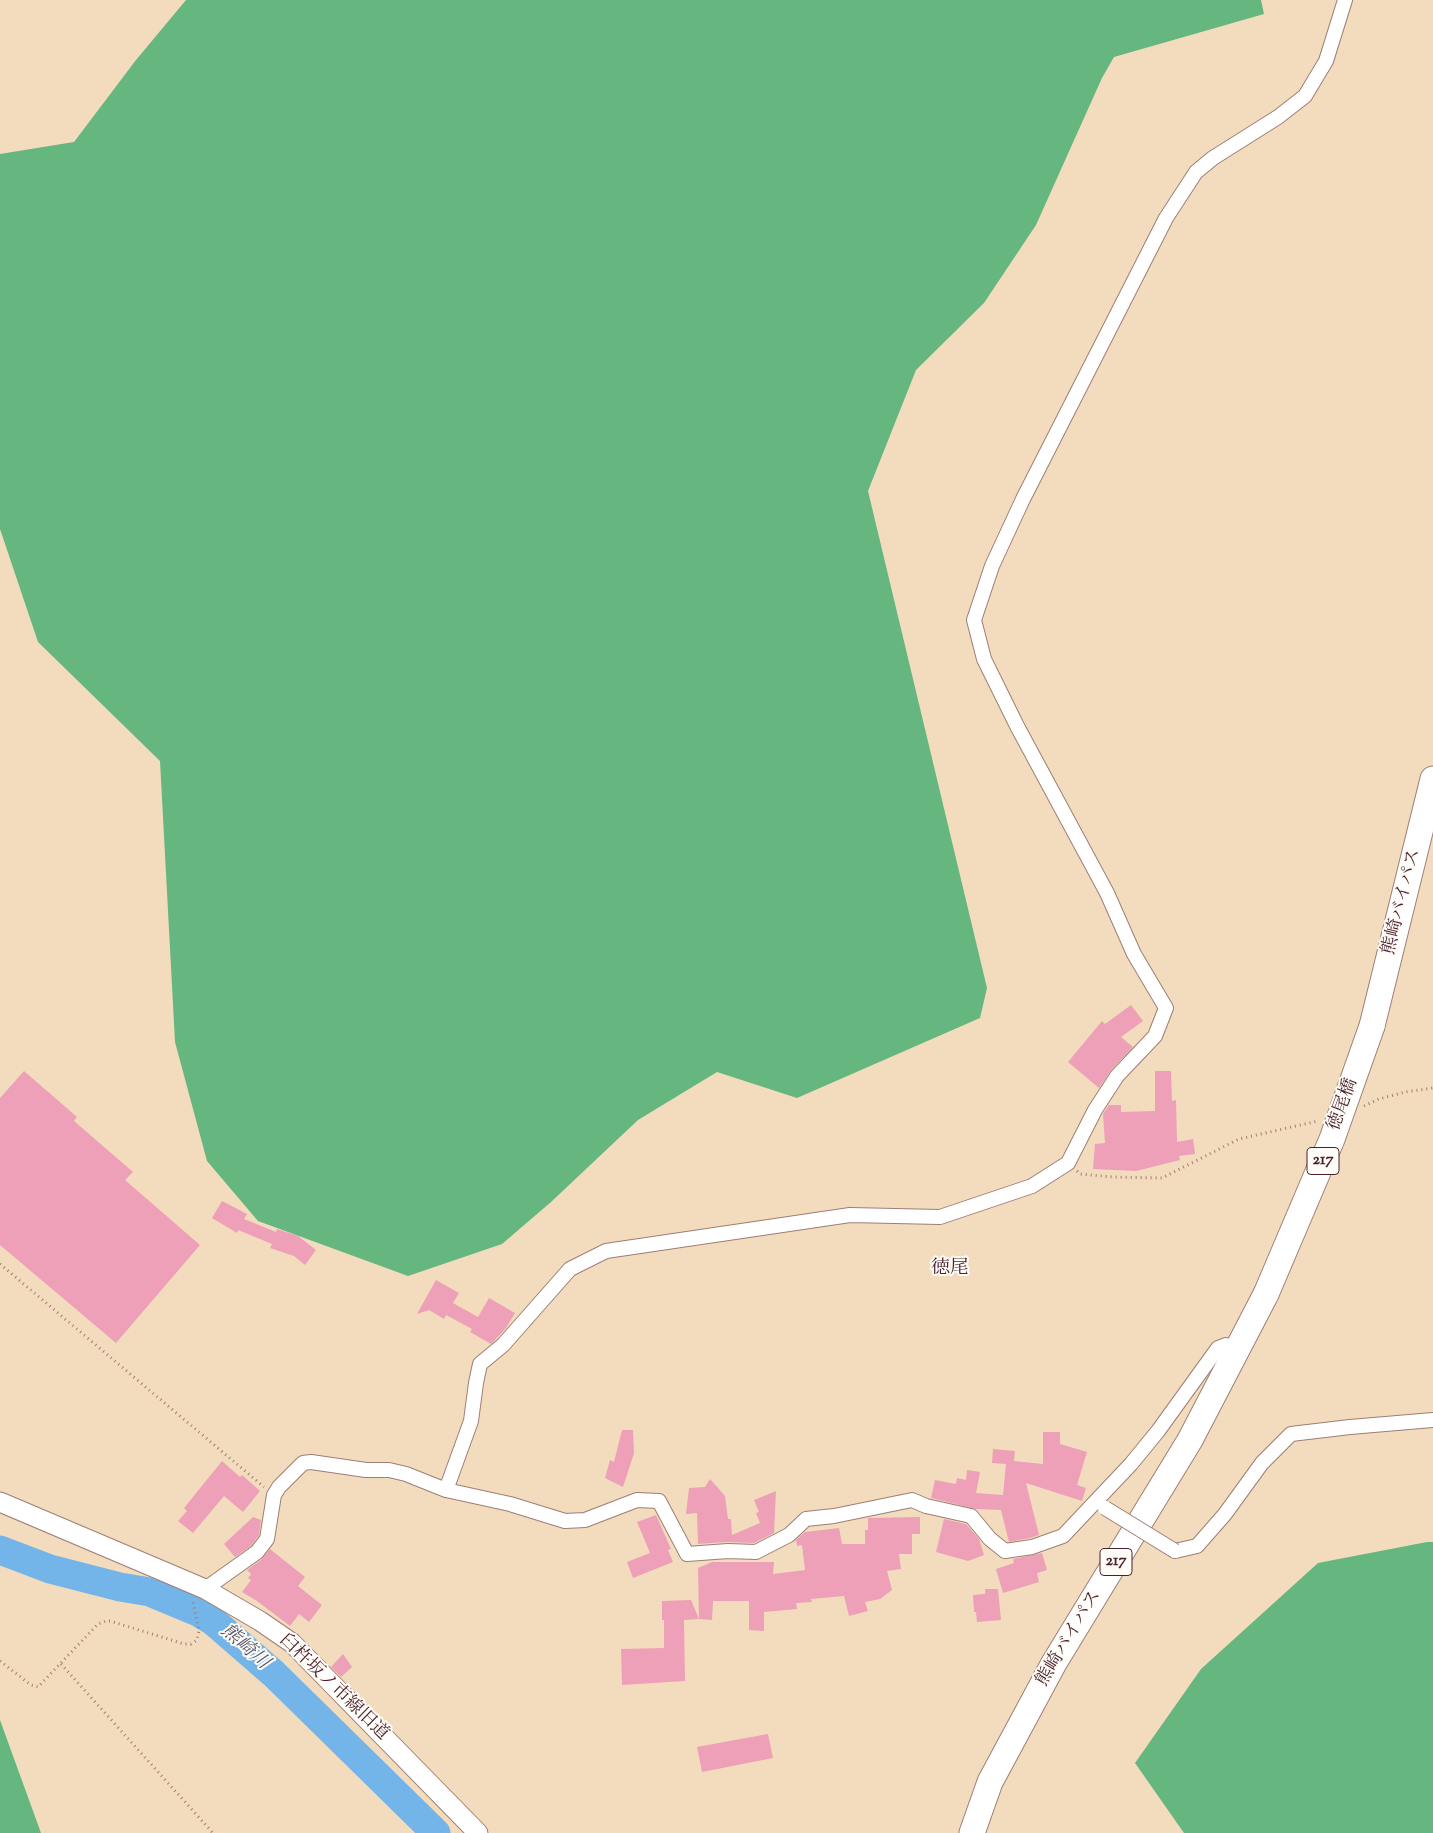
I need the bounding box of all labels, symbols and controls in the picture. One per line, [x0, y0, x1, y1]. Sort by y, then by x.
street label: 熊崎バイパス [1379, 847, 1427, 957]
street label: 徳尾橋 [1325, 1076, 1363, 1134]
road number: 217 [1307, 1148, 1339, 1174]
district label: 徳尾 [931, 1259, 969, 1281]
road number: 217 [1100, 1548, 1132, 1575]
street label: 熊崎バイパス [1033, 1587, 1107, 1691]
water label: 熊崎川 [215, 1621, 273, 1675]
street label: 臼杵坂ノ市線旧道 [274, 1630, 392, 1746]

